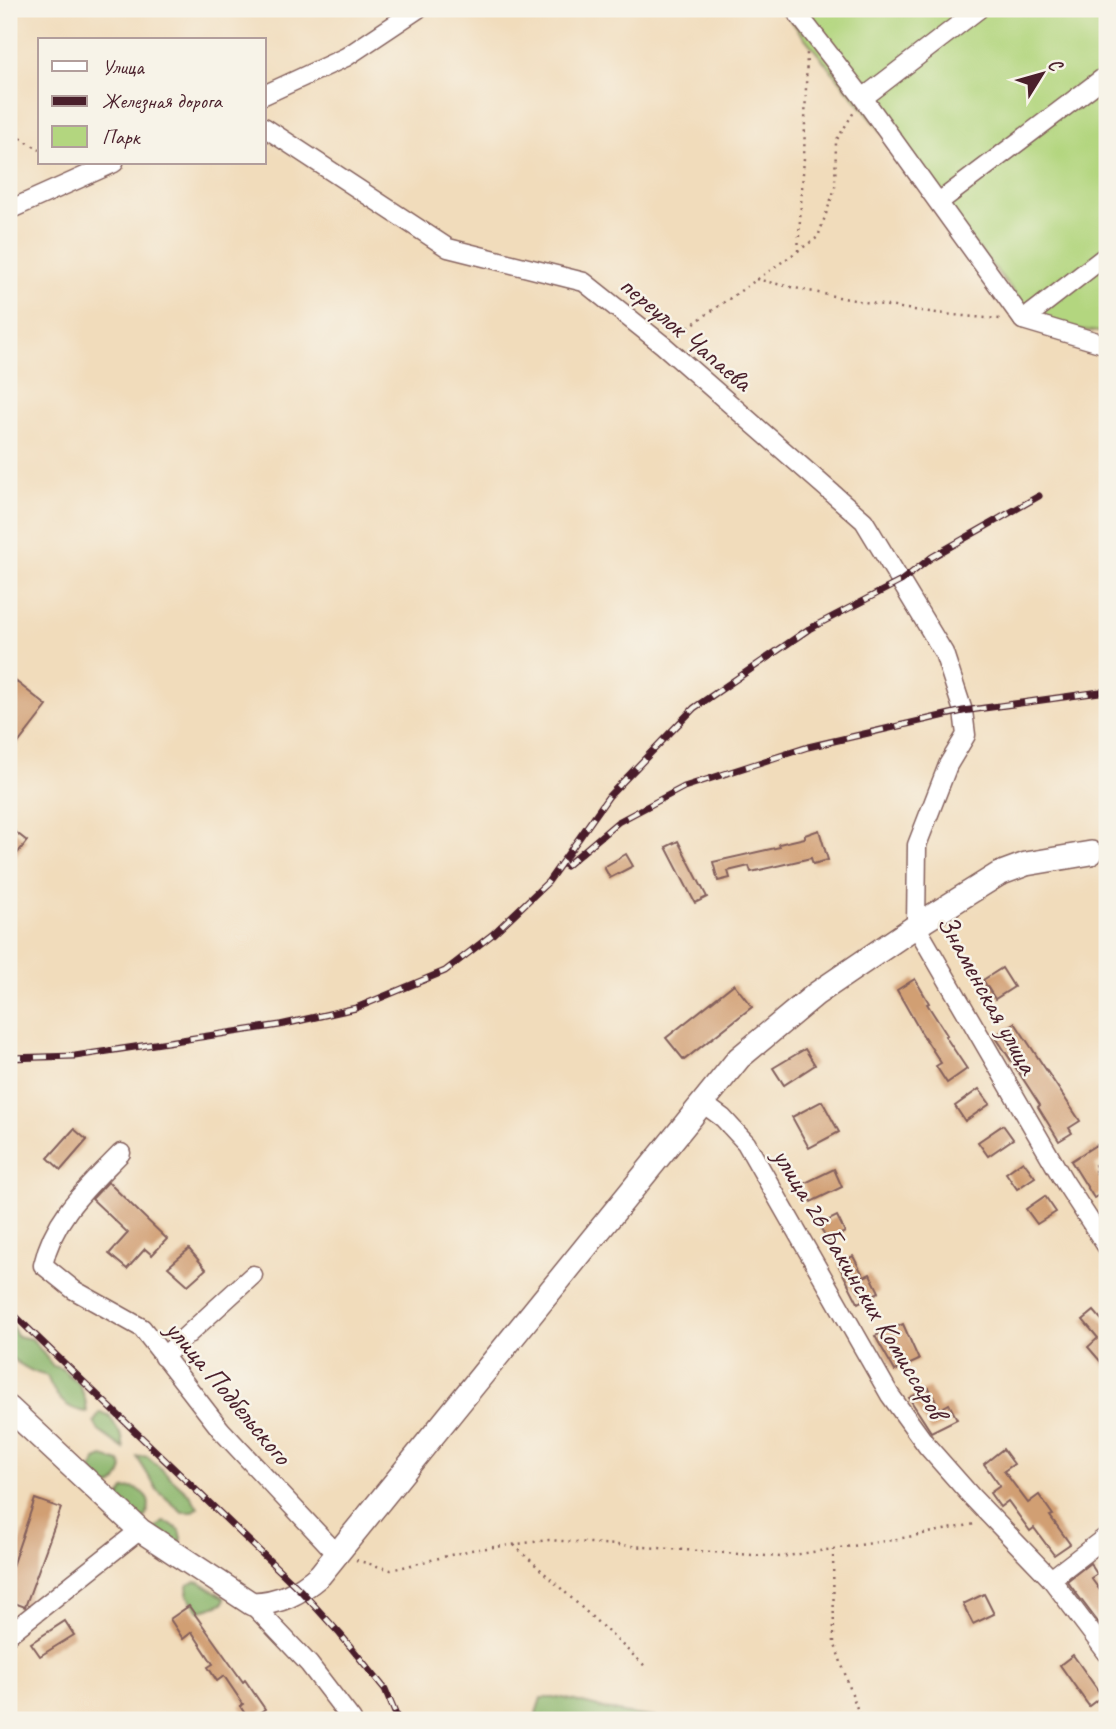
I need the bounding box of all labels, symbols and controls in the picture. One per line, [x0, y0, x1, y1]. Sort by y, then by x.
legend [38, 38, 266, 164]
north arrow [1007, 38, 1078, 108]
text: С [1042, 53, 1069, 77]
text: Улица [102, 54, 145, 80]
text: Железная дорога [102, 88, 223, 114]
text: Парк [102, 124, 142, 150]
street label: переулок Чапаева [613, 267, 761, 400]
street label: Знаменская улица [930, 908, 1047, 1081]
street label: улица 26 Бакинских Комиссаров [764, 1140, 958, 1430]
street label: улица Подбельского [157, 1311, 301, 1473]

